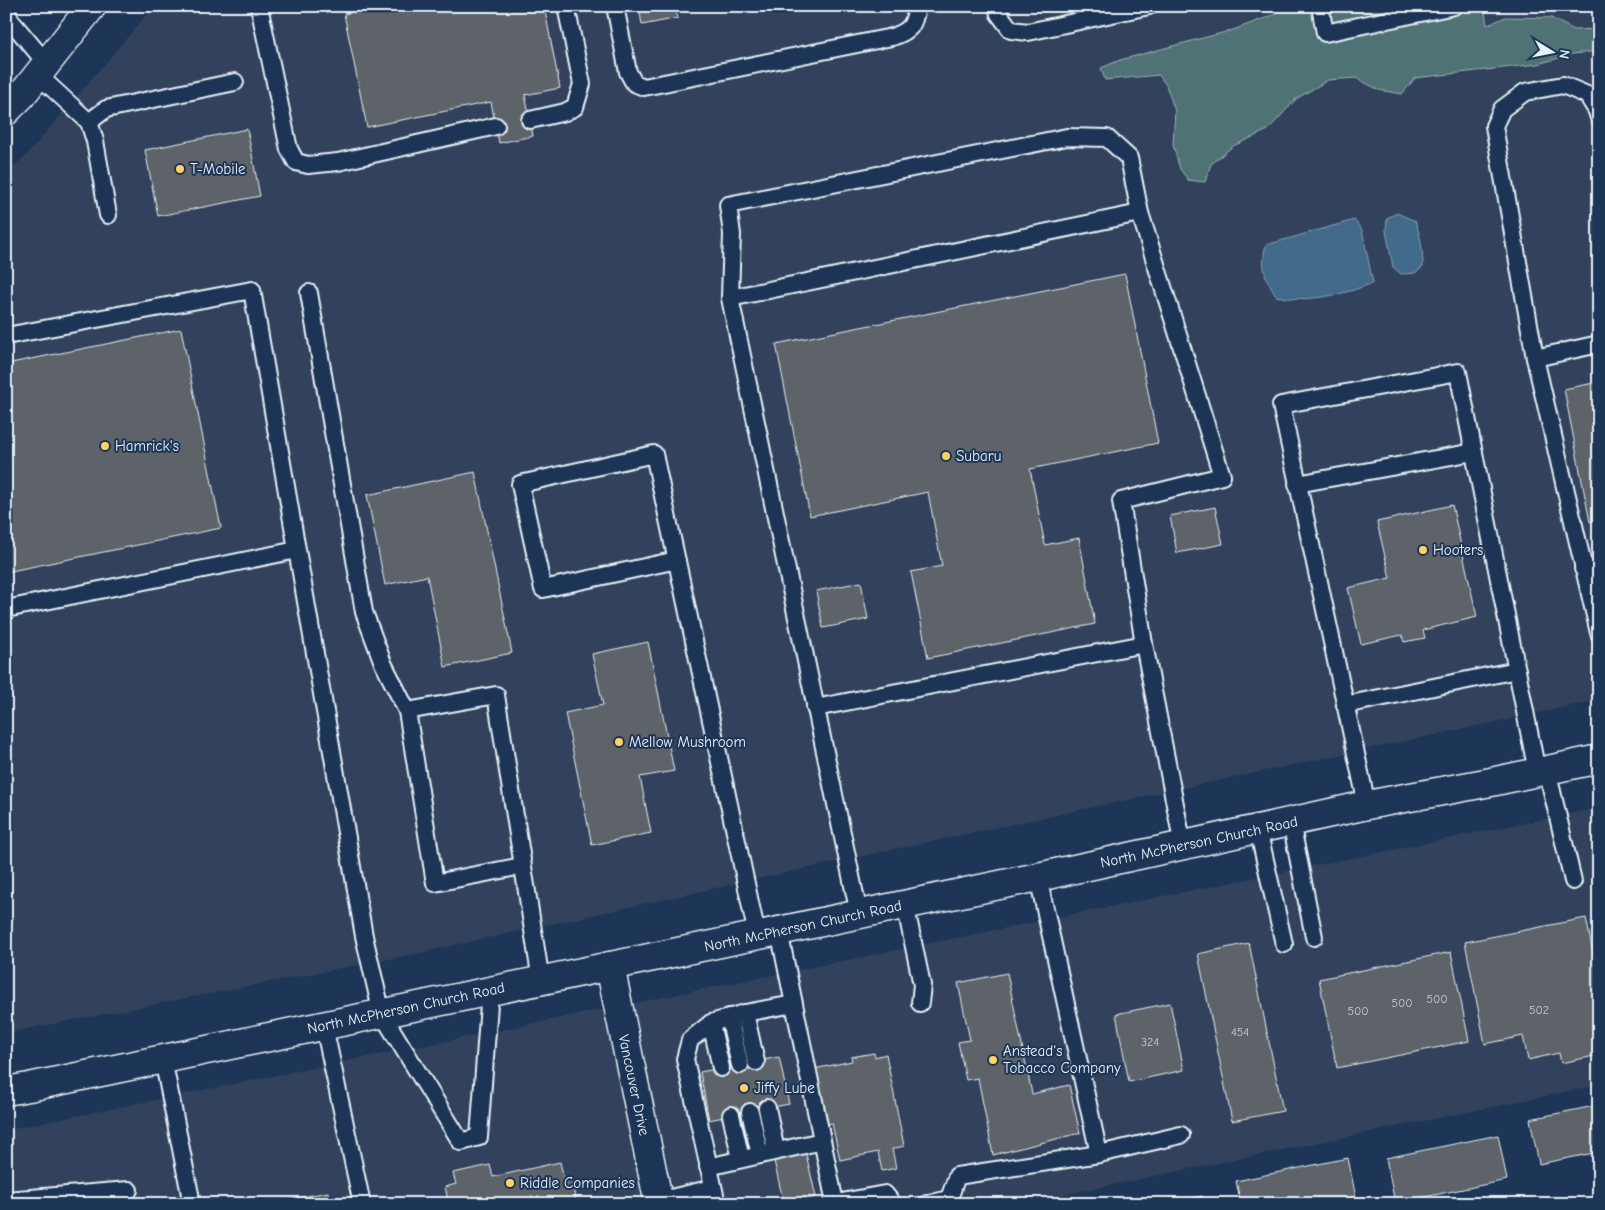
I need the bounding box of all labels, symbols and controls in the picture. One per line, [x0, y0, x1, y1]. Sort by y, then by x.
north arrow [1528, 28, 1578, 78]
text: N [1555, 48, 1573, 60]
place label: T-Mobile [190, 160, 246, 178]
marker: T-Mobile [174, 163, 186, 175]
place label: Hamrick's [115, 437, 179, 455]
marker: Hamrick's [99, 440, 111, 452]
place label: Subaru [956, 447, 1001, 465]
marker: Subaru [940, 450, 952, 462]
place label: Hooters [1433, 541, 1483, 559]
marker: Hooters [1417, 544, 1429, 556]
place label: Mellow Mushroom [629, 733, 746, 751]
marker: Mellow Mushroom [613, 736, 625, 748]
street label: North McPherson Church Road [1099, 812, 1299, 872]
street label: North McPherson Church Road [703, 896, 903, 956]
street label: North McPherson Church Road [306, 978, 506, 1038]
house number: 500 [1426, 992, 1448, 1006]
house number: 500 [1391, 996, 1413, 1010]
house number: 502 [1529, 1003, 1549, 1017]
house number: 500 [1347, 1004, 1369, 1018]
house number: 454 [1231, 1025, 1249, 1039]
street label: Vancouver Drive [615, 1033, 654, 1138]
house number: 324 [1141, 1035, 1159, 1049]
place label: Anstead's Tobacco Company [1003, 1042, 1121, 1077]
marker: Anstead's Tobacco Company [987, 1054, 999, 1066]
place label: Jiffy Lube [754, 1079, 815, 1097]
marker: Jiffy Lube [738, 1082, 750, 1094]
place label: Riddle Companies [520, 1174, 635, 1192]
marker: Riddle Companies [504, 1177, 516, 1189]

